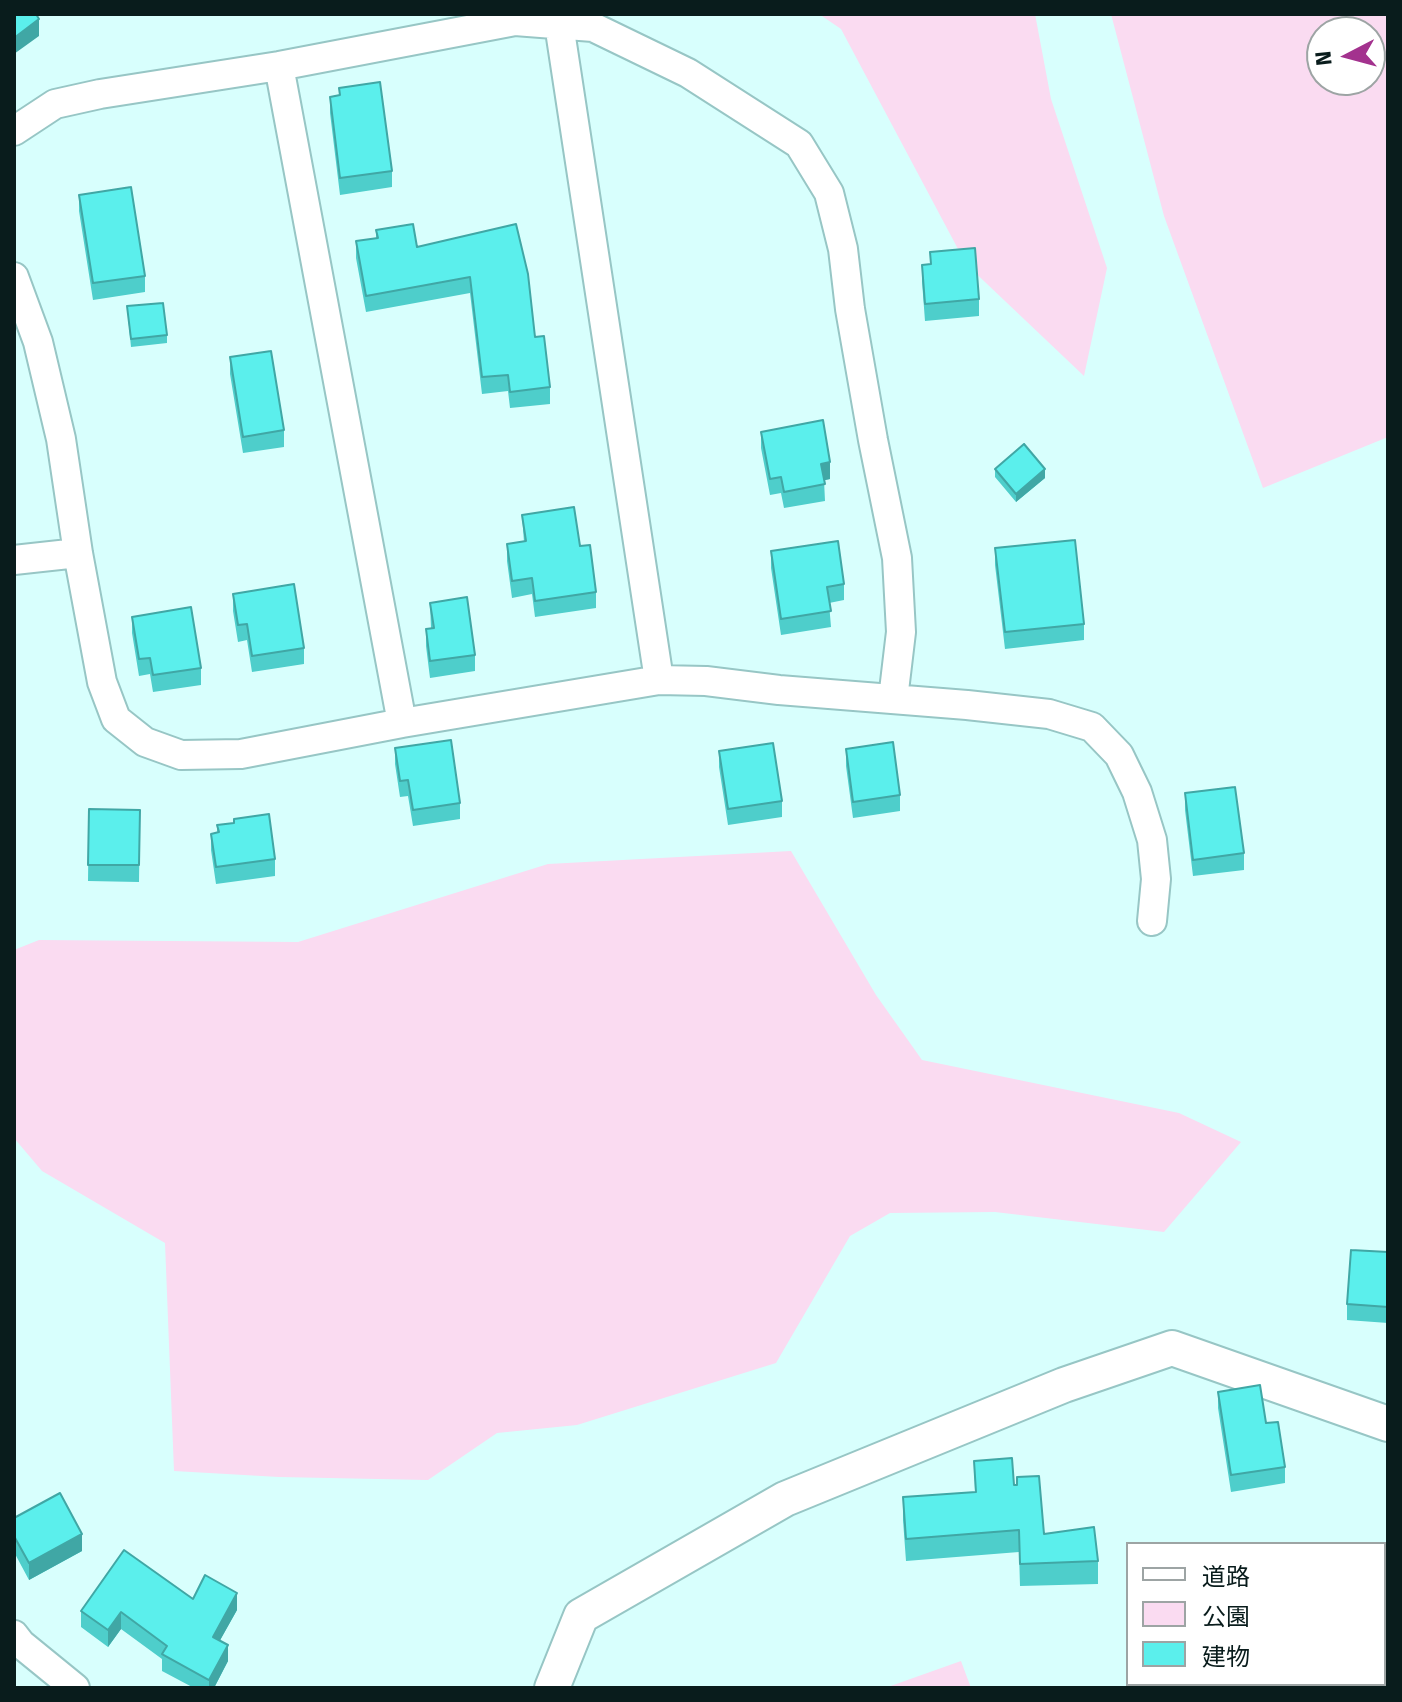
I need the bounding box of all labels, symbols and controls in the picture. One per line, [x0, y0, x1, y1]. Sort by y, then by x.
north arrow [1306, 16, 1386, 96]
text: N [1309, 50, 1338, 67]
legend [1126, 1542, 1386, 1686]
text: 道路 [1202, 1563, 1250, 1591]
text: 公園 [1202, 1603, 1250, 1631]
text: 建物 [1202, 1643, 1250, 1671]

